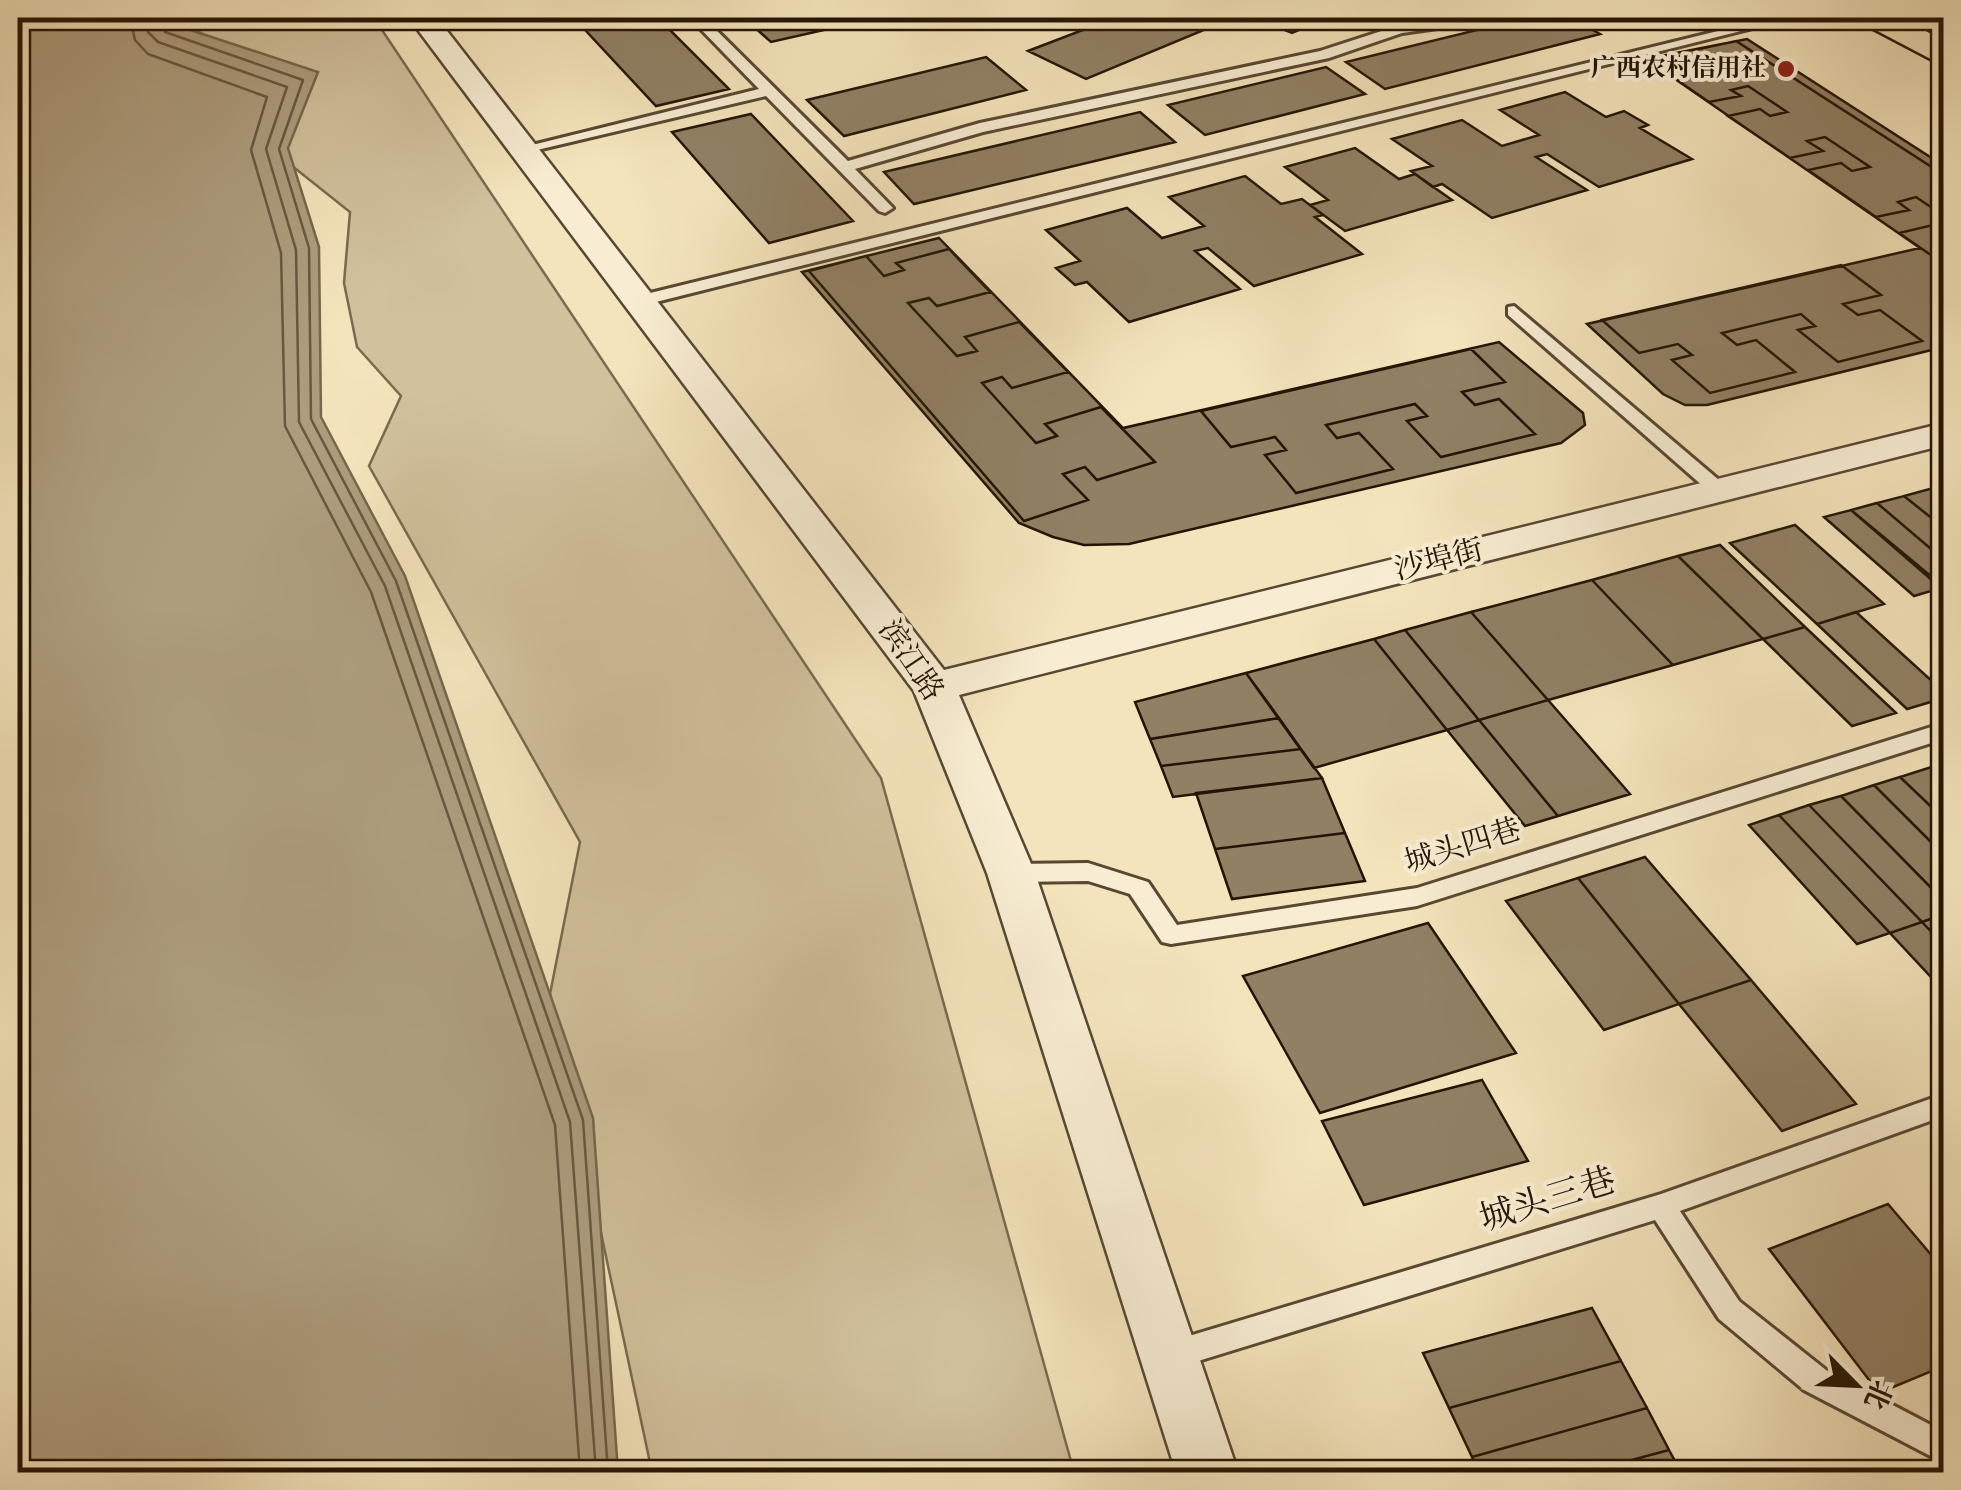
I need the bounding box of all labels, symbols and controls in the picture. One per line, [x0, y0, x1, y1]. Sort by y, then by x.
place label: 广西农村信用社 [1591, 53, 1766, 85]
marker: 广西农村信用社 [1775, 58, 1797, 80]
street label: 沙埠街 [1391, 532, 1487, 590]
street label: 滨江路 [869, 613, 951, 709]
street label: 城头四巷 [1400, 811, 1526, 883]
street label: 城头三巷 [1474, 1159, 1622, 1243]
north arrow [1806, 1335, 1906, 1435]
text: 北 [1855, 1374, 1898, 1414]

